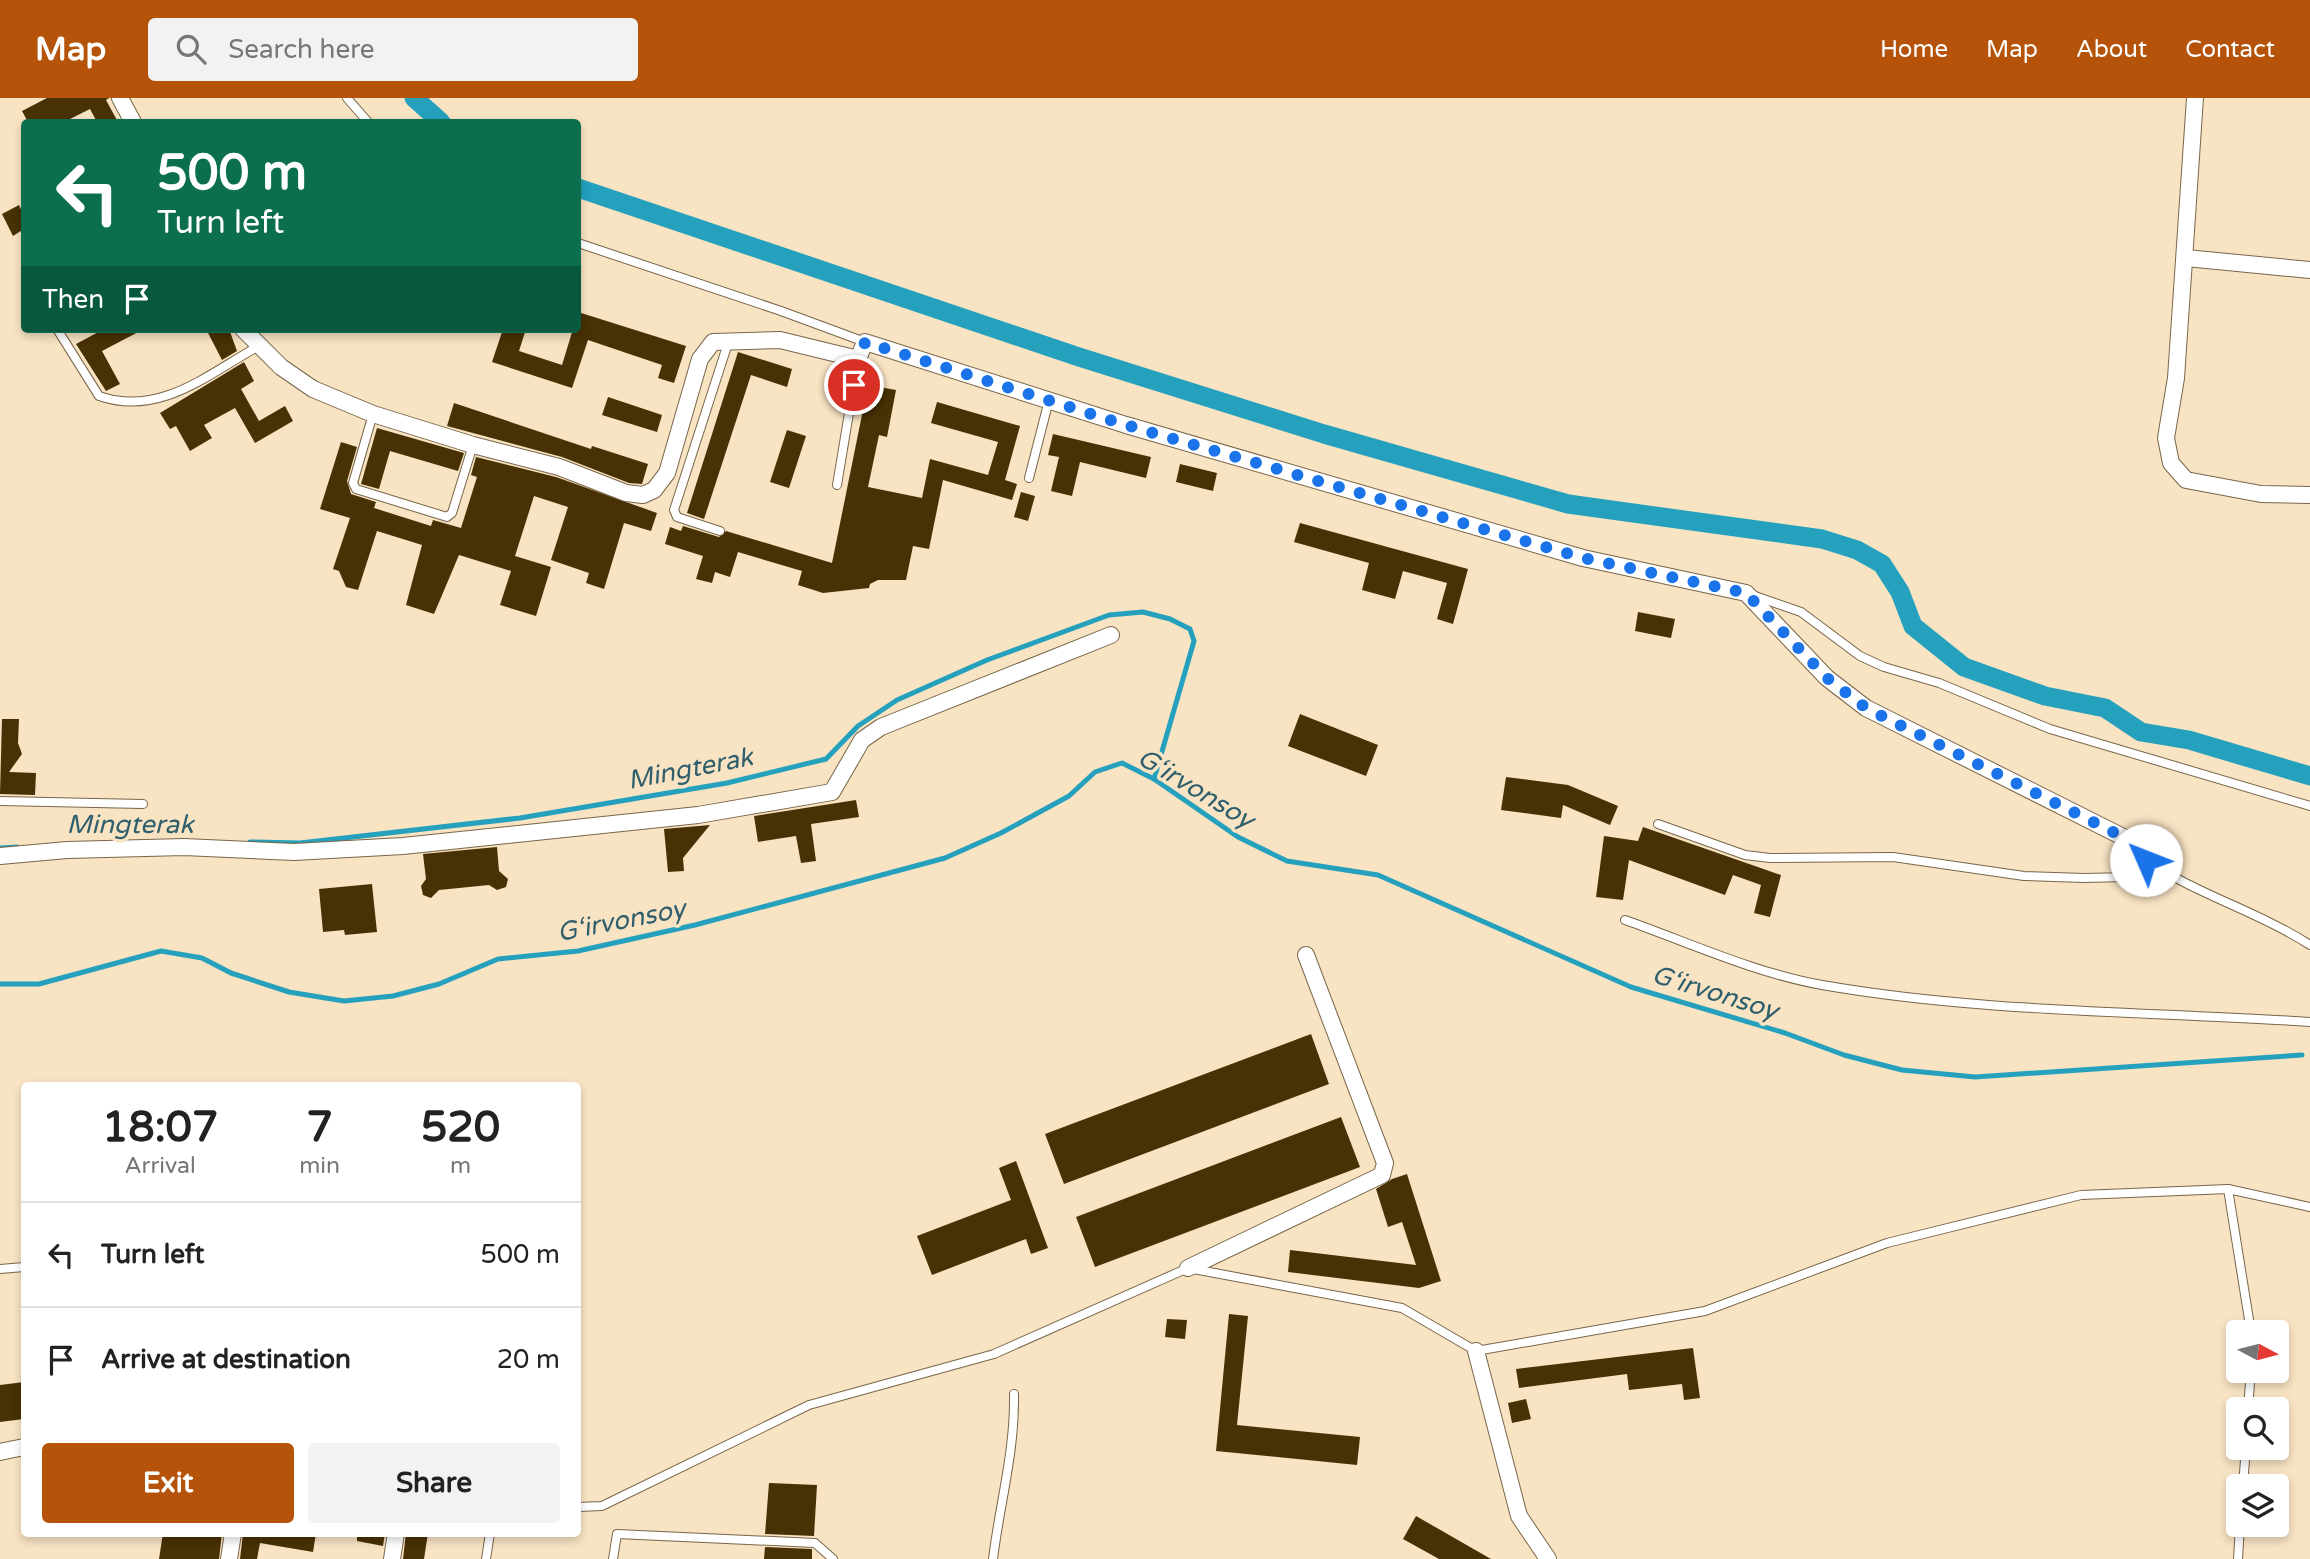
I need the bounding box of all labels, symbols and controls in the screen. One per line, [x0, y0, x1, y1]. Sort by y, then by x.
search box [148, 18, 638, 81]
text: Map [35, 30, 106, 69]
icon: search [172, 30, 210, 68]
text: Search here [228, 34, 374, 65]
text: Home [1880, 35, 1948, 64]
text: Map [1986, 35, 2038, 64]
text: About [2076, 35, 2147, 64]
text: Contact [2185, 35, 2275, 64]
text: 500 m [157, 144, 307, 203]
icon: left [42, 147, 133, 238]
text: Turn left [157, 204, 284, 242]
icon: arrive [118, 280, 156, 318]
text: Then [42, 284, 104, 315]
pin [824, 355, 884, 415]
icon: arrive [835, 366, 873, 404]
water label: Mingterak [625, 741, 757, 796]
water label: G‘irvonsoy [1132, 742, 1262, 837]
water label: Mingterak [67, 809, 195, 840]
position arrow [2109, 823, 2183, 897]
water label: G‘irvonsoy [554, 892, 691, 948]
water label: G‘irvonsoy [1648, 959, 1784, 1027]
text: 18:07 [102, 1102, 218, 1153]
text: 7 [306, 1102, 333, 1153]
text: 520 [421, 1102, 500, 1153]
text: Arrival [125, 1152, 196, 1180]
text: min [299, 1152, 340, 1180]
text: m [450, 1152, 471, 1180]
icon: left [42, 1236, 80, 1274]
text: Turn left [101, 1239, 204, 1270]
text: 500 m [480, 1239, 560, 1270]
north arrow [2226, 1320, 2289, 1382]
map controls [2226, 1320, 2289, 1537]
icon: arrive [42, 1341, 80, 1379]
text: Arrive at destination [101, 1344, 351, 1375]
text: 20 m [497, 1344, 560, 1375]
button: search [2226, 1397, 2289, 1460]
button: Exit [42, 1443, 294, 1523]
button: Share [308, 1443, 560, 1523]
button: layers [2226, 1474, 2289, 1537]

